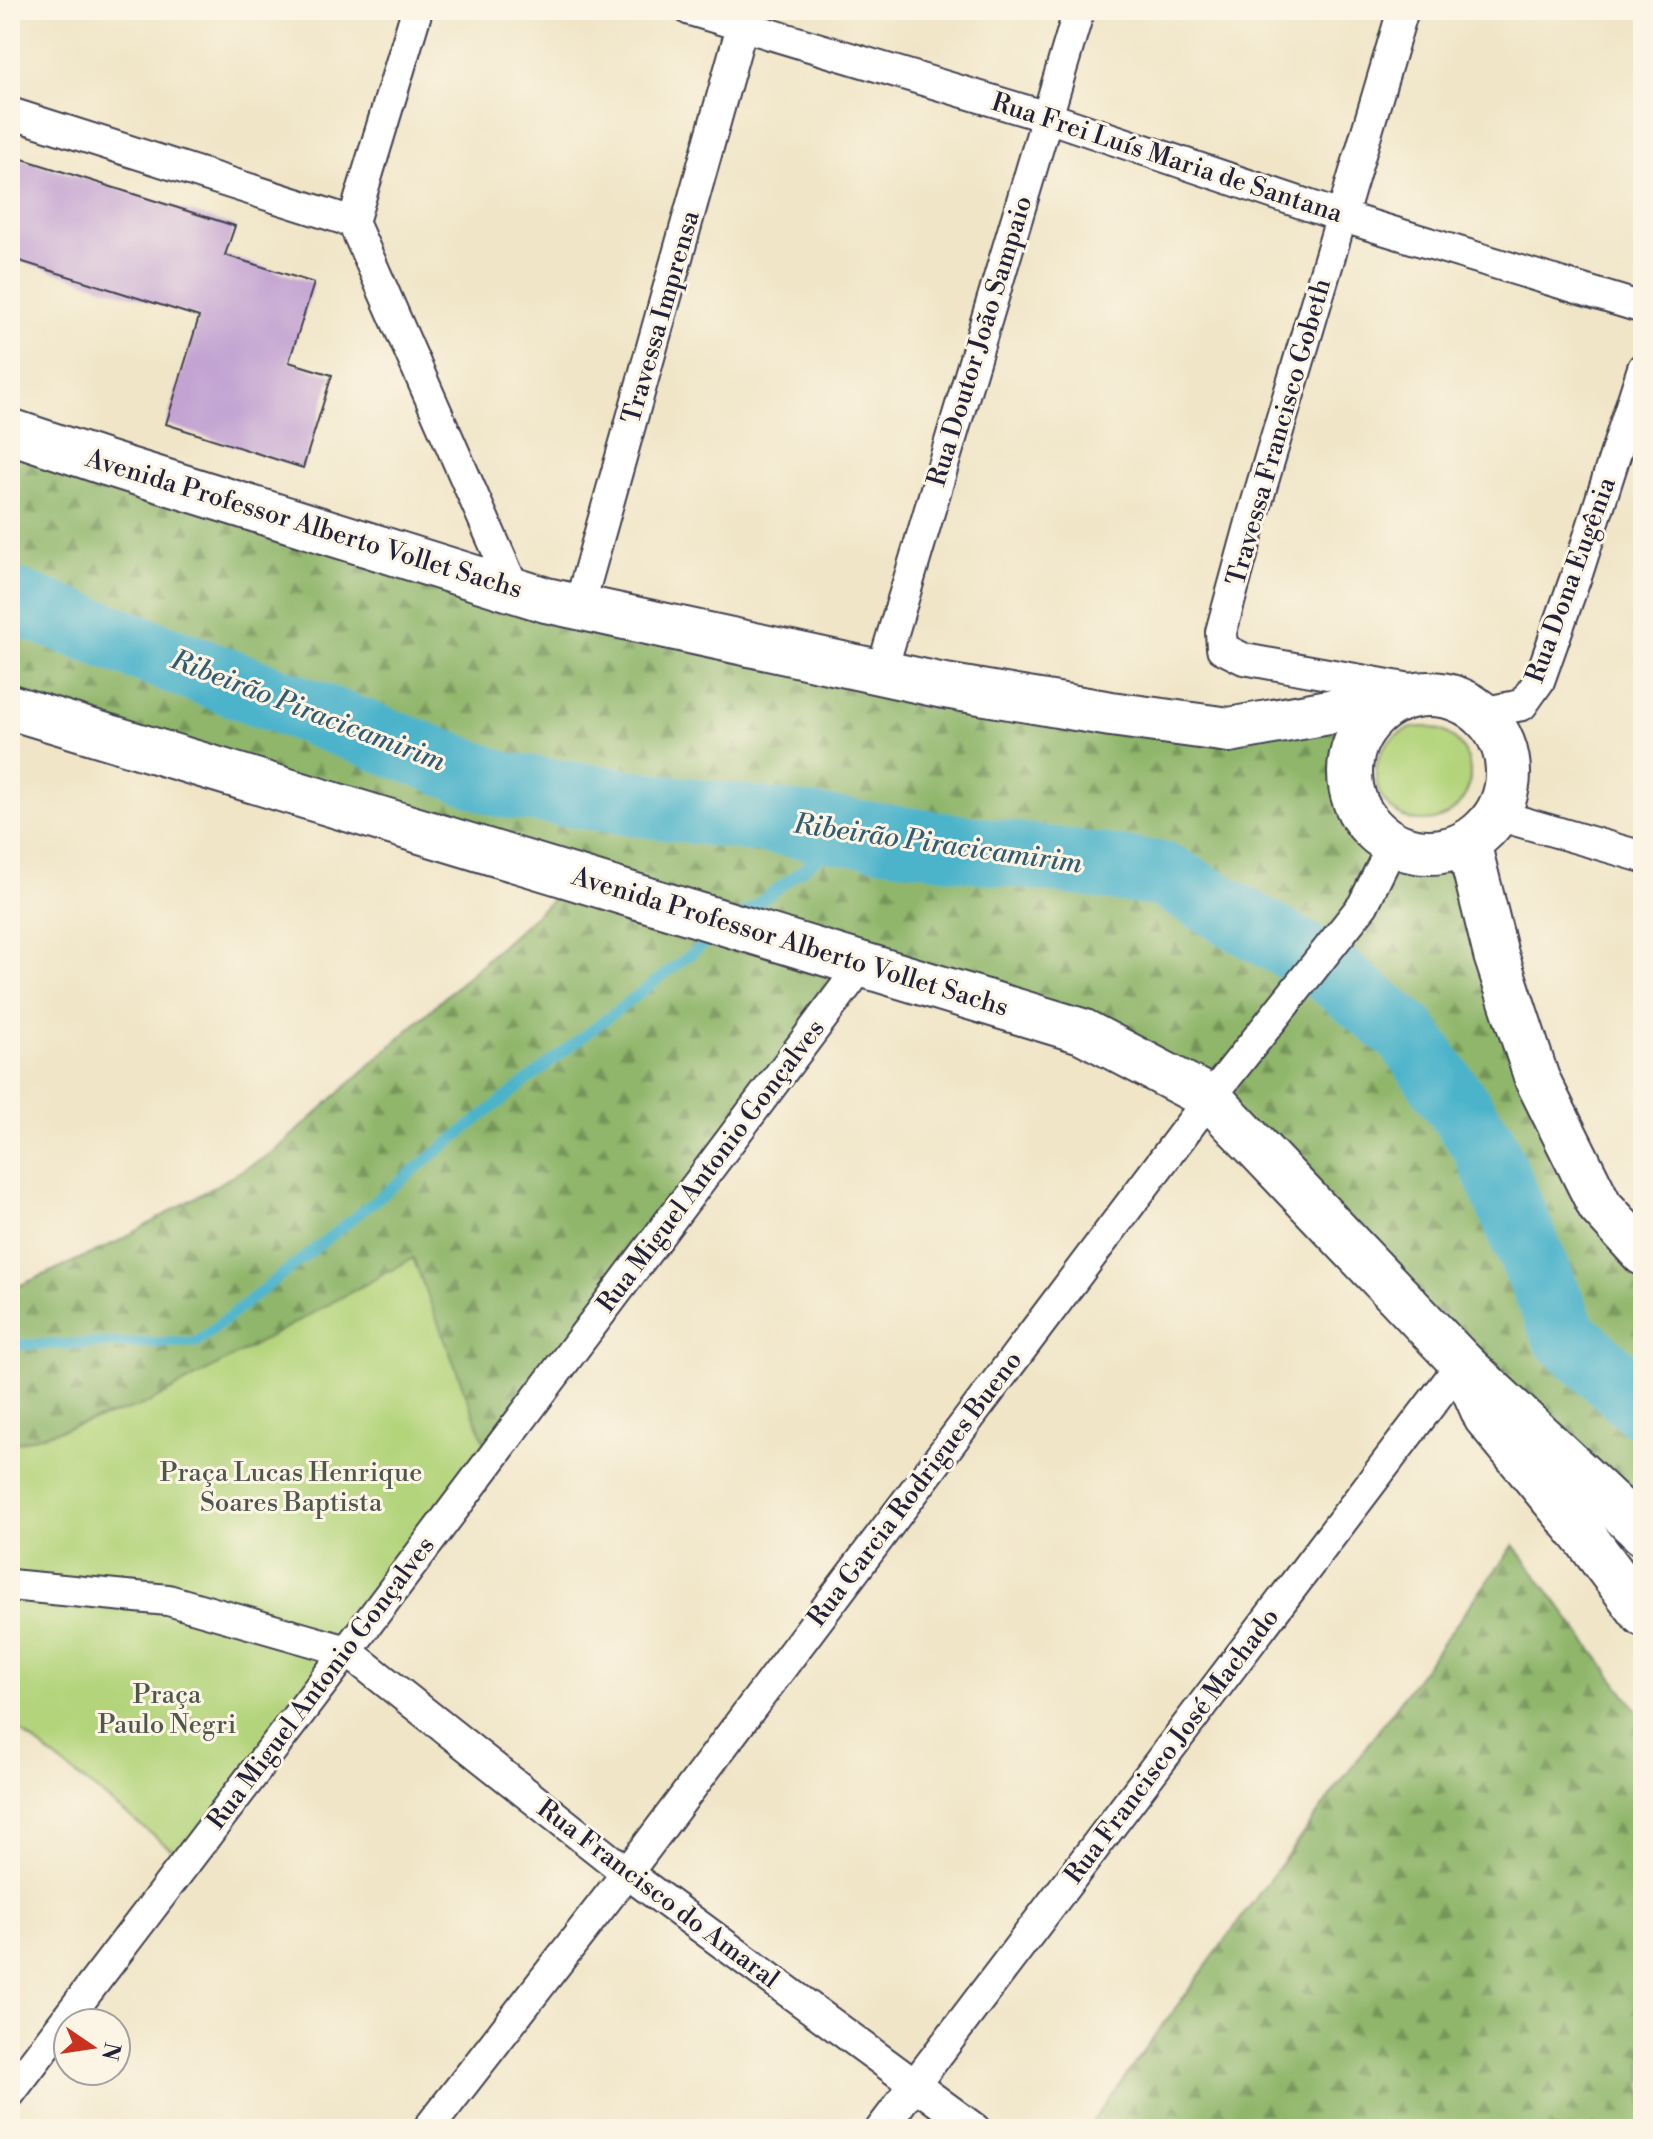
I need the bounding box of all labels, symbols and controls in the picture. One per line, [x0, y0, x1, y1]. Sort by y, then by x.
street label: Rua Frei Luís Maria de Santana [988, 86, 1347, 230]
street label: Rua Doutor João Sampaio [921, 192, 1039, 490]
street label: Travessa Imprensa [615, 206, 707, 427]
street label: Travessa Francisco Gobeth [1220, 275, 1338, 589]
street label: Avenida Professor Alberto Vollet Sachs [81, 442, 526, 606]
street label: Rua Dona Eugênia [1519, 472, 1623, 687]
water label: Ribeirão Piracicamirim [165, 642, 450, 780]
water label: Ribeirão Piracicamirim [791, 806, 1085, 882]
street label: Avenida Professor Alberto Vollet Sachs [567, 860, 1012, 1024]
street label: Rua Miguel Antonio Gonçalves [590, 1013, 832, 1319]
street label: Rua Garcia Rodrigues Bueno [801, 1345, 1029, 1633]
park label: Praça Lucas Henrique Soares Baptista [160, 1457, 422, 1519]
street label: Rua Miguel Antonio Gonçalves [200, 1530, 442, 1836]
street label: Rua Francisco José Machado [1058, 1602, 1286, 1890]
park label: Praça Paulo Negri [98, 1679, 236, 1741]
street label: Rua Francisco do Amaral [531, 1793, 785, 1996]
north arrow [52, 2007, 132, 2087]
text: N [95, 2040, 125, 2063]

